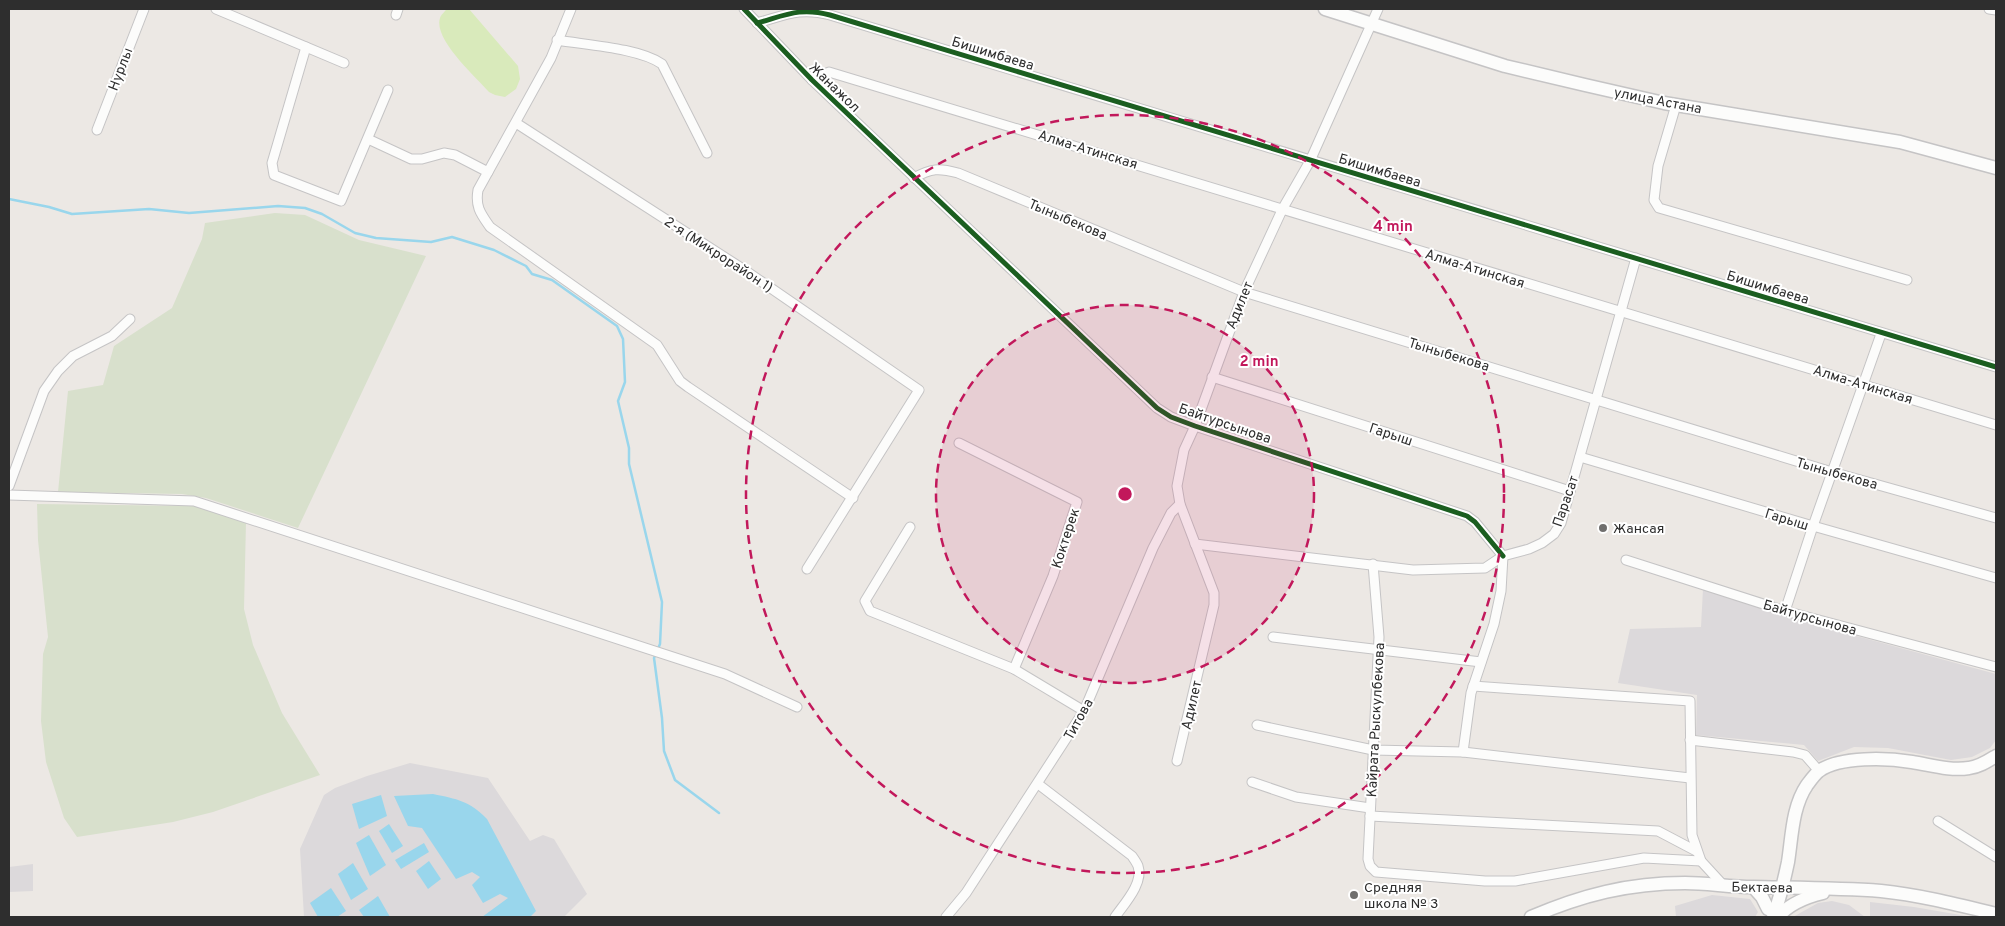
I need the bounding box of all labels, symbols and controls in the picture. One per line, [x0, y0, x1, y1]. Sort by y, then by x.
street label: Бишимбаева [949, 34, 1036, 75]
street label: Нурлы [105, 46, 137, 93]
street label: Жанажол [805, 59, 863, 117]
street label: улица Астана [1612, 85, 1703, 118]
street label: Алма-Атинская [1036, 127, 1139, 174]
street label: Бишимбаева [1336, 151, 1423, 192]
street label: Тыныбекова [1025, 196, 1109, 245]
street label: 2-я (Микрорайон 1) [660, 214, 776, 297]
text: 4 min [1373, 218, 1413, 237]
street label: Алма-Атинская [1423, 246, 1526, 293]
street label: Бишимбаева [1724, 268, 1811, 309]
street label: Адилет [1223, 279, 1258, 332]
street label: Тыныбекова [1406, 335, 1491, 376]
text: 2 min [1239, 353, 1279, 372]
street label: Алма-Атинская [1811, 362, 1914, 409]
street label: Байтурсынова [1176, 401, 1273, 448]
street label: Гарыш [1367, 420, 1414, 450]
street label: Тыныбекова [1794, 455, 1879, 494]
street label: Парасат [1550, 474, 1583, 529]
centre of rings [1116, 485, 1134, 503]
street label: Коктерек [1049, 506, 1084, 571]
street label: Гарыш [1763, 506, 1810, 535]
place label: Жансая [1613, 521, 1664, 538]
marker: Жансая [1597, 522, 1609, 534]
street label: Байтурсынова [1761, 597, 1858, 640]
street label: Кайрата Рыскулбекова [1364, 642, 1389, 798]
street label: Адилет [1179, 679, 1206, 732]
street label: Титова [1061, 696, 1098, 743]
street label: Бектаева [1731, 879, 1793, 898]
place label: Средняя школа № 3 [1364, 880, 1438, 913]
marker: Средняя школа № 3 [1348, 889, 1360, 901]

